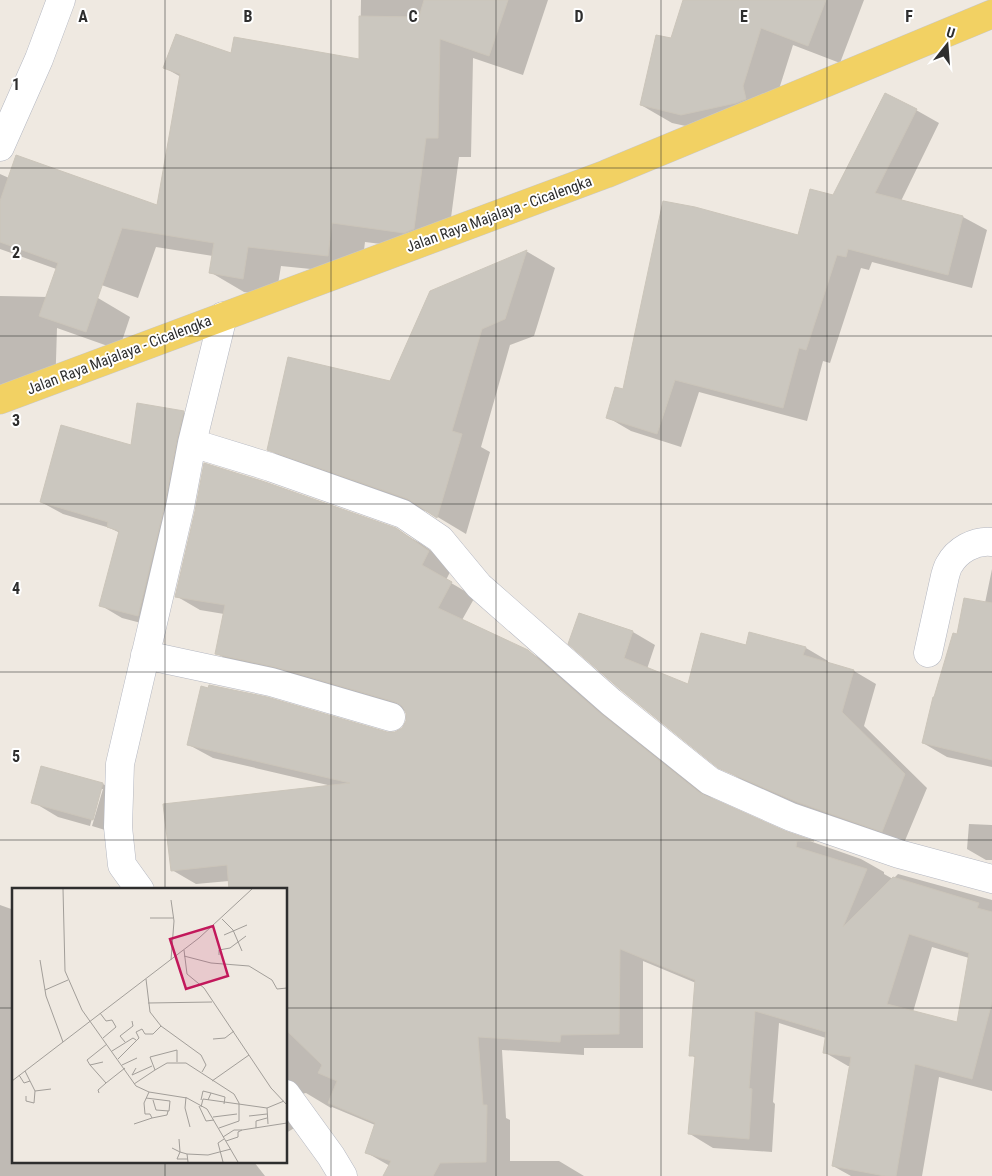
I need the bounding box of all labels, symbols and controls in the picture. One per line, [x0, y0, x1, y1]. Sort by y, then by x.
text: A [78, 7, 88, 26]
text: B [244, 7, 253, 26]
text: C [408, 7, 418, 26]
text: D [574, 7, 584, 26]
text: E [740, 7, 748, 26]
text: F [905, 7, 913, 26]
north arrow [922, 20, 972, 70]
text: U [945, 24, 957, 41]
text: 1 [12, 75, 20, 94]
street label: Jalan Raya Majalaya - Cicalengka [404, 172, 594, 256]
text: 2 [12, 243, 20, 262]
street label: Jalan Raya Majalaya - Cicalengka [24, 311, 214, 399]
text: 3 [12, 411, 20, 430]
text: 4 [12, 579, 20, 598]
text: 5 [12, 747, 20, 766]
inset map [12, 888, 288, 1164]

